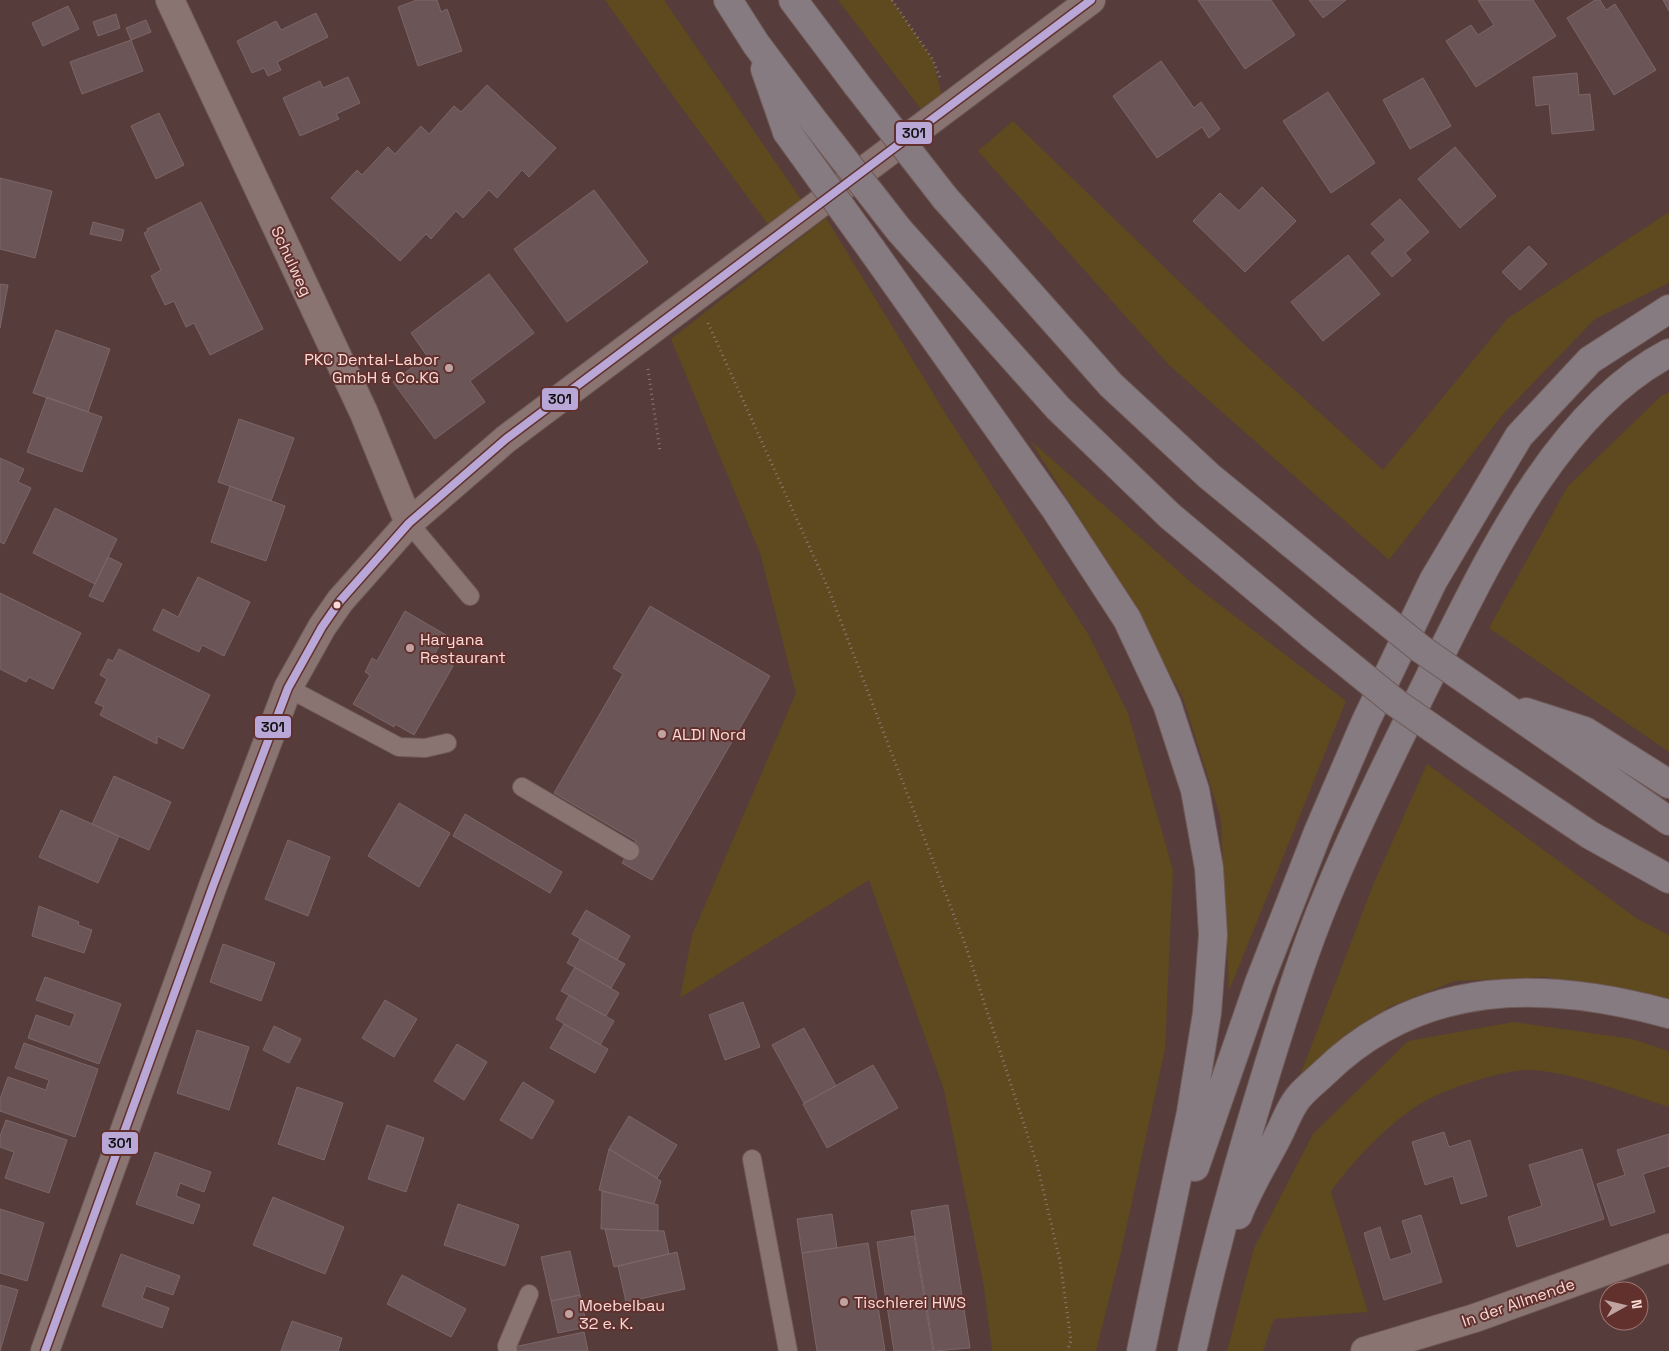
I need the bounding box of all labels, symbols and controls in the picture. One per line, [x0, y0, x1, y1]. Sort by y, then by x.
line badge: 301 [895, 121, 933, 145]
text: 301 [902, 124, 926, 142]
street label: Schulweg [266, 223, 317, 300]
place label: PKC Dental-Labor GmbH & Co.KG [304, 349, 439, 388]
marker: PKC Dental-Labor GmbH & Co.KG [443, 362, 455, 374]
line badge: 301 [541, 387, 579, 411]
text: 301 [548, 390, 572, 408]
unlabelled marker [332, 600, 342, 610]
place label: Haryana Restaurant [420, 629, 506, 668]
marker: Haryana Restaurant [404, 642, 416, 654]
line badge: 301 [254, 715, 292, 739]
text: 301 [261, 718, 285, 736]
place label: ALDI Nord [672, 724, 746, 745]
marker: ALDI Nord [656, 728, 668, 740]
line badge: 301 [101, 1131, 139, 1155]
text: 301 [108, 1134, 132, 1152]
street label: In der Allmende [1459, 1273, 1577, 1332]
north arrow [1599, 1281, 1649, 1331]
place label: Tischlerei HWS [854, 1292, 966, 1313]
place label: Moebelbau 32 e. K. [579, 1295, 665, 1334]
marker: Tischlerei HWS [838, 1296, 850, 1308]
text: N [1627, 1298, 1646, 1310]
marker: Moebelbau 32 e. K. [563, 1308, 575, 1320]

